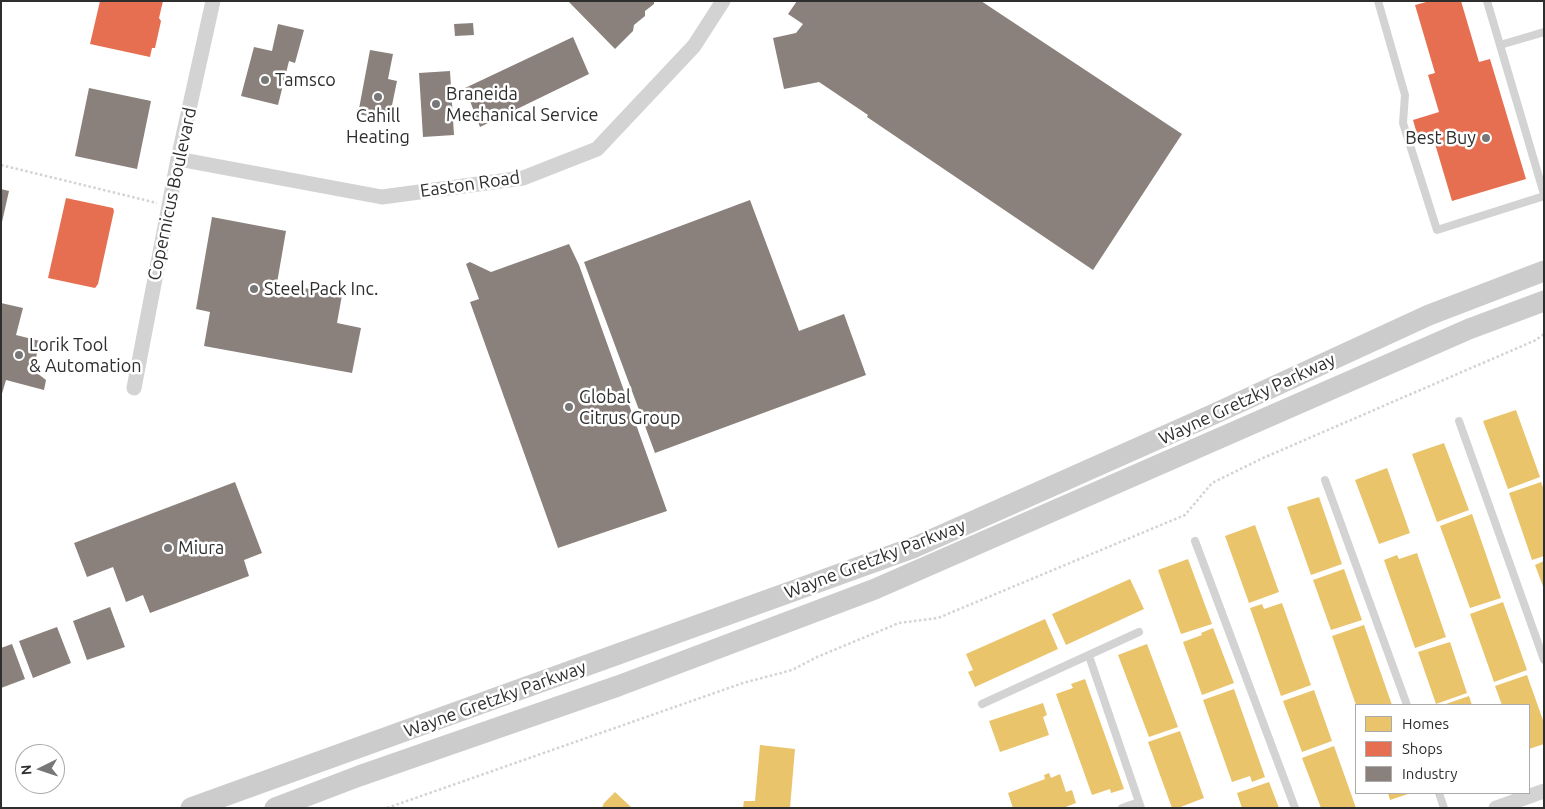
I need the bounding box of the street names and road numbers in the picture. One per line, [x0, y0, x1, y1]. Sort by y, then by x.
street label: Copernicus Boulevard [143, 106, 201, 282]
street label: Easton Road [419, 166, 521, 202]
street label: Wayne Gretzky Parkway [1155, 349, 1339, 449]
street label: Wayne Gretzky Parkway [781, 514, 969, 604]
street label: Wayne Gretzky Parkway [401, 656, 589, 742]

